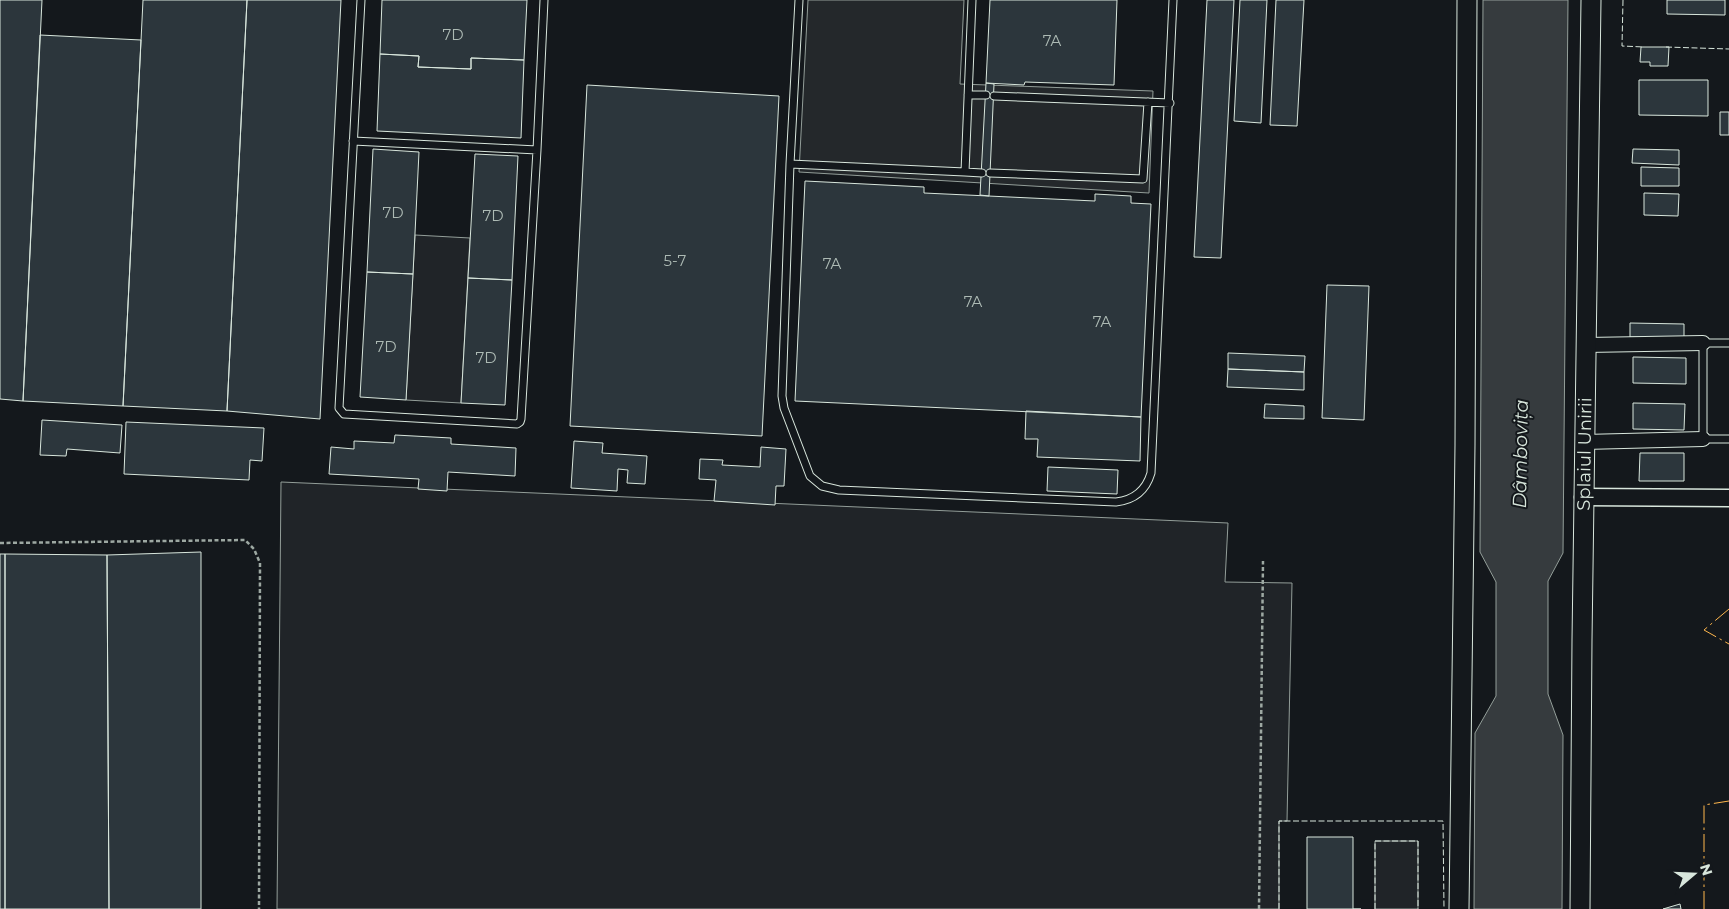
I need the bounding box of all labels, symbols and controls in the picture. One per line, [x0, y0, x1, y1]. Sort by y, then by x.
house number: 7D [442, 25, 464, 44]
house number: 7A [1043, 31, 1062, 50]
house number: 7D [382, 203, 404, 222]
house number: 7D [482, 206, 504, 225]
house number: 5-7 [664, 251, 687, 270]
house number: 7A [823, 254, 842, 273]
house number: 7A [964, 292, 983, 311]
house number: 7A [1093, 312, 1112, 331]
house number: 7D [375, 337, 397, 356]
house number: 7D [475, 348, 497, 367]
street label: Splaiul Unirii [1573, 397, 1596, 511]
water label: Dâmbovița [1508, 399, 1534, 509]
north arrow [1669, 849, 1719, 899]
text: N [1696, 861, 1717, 878]

